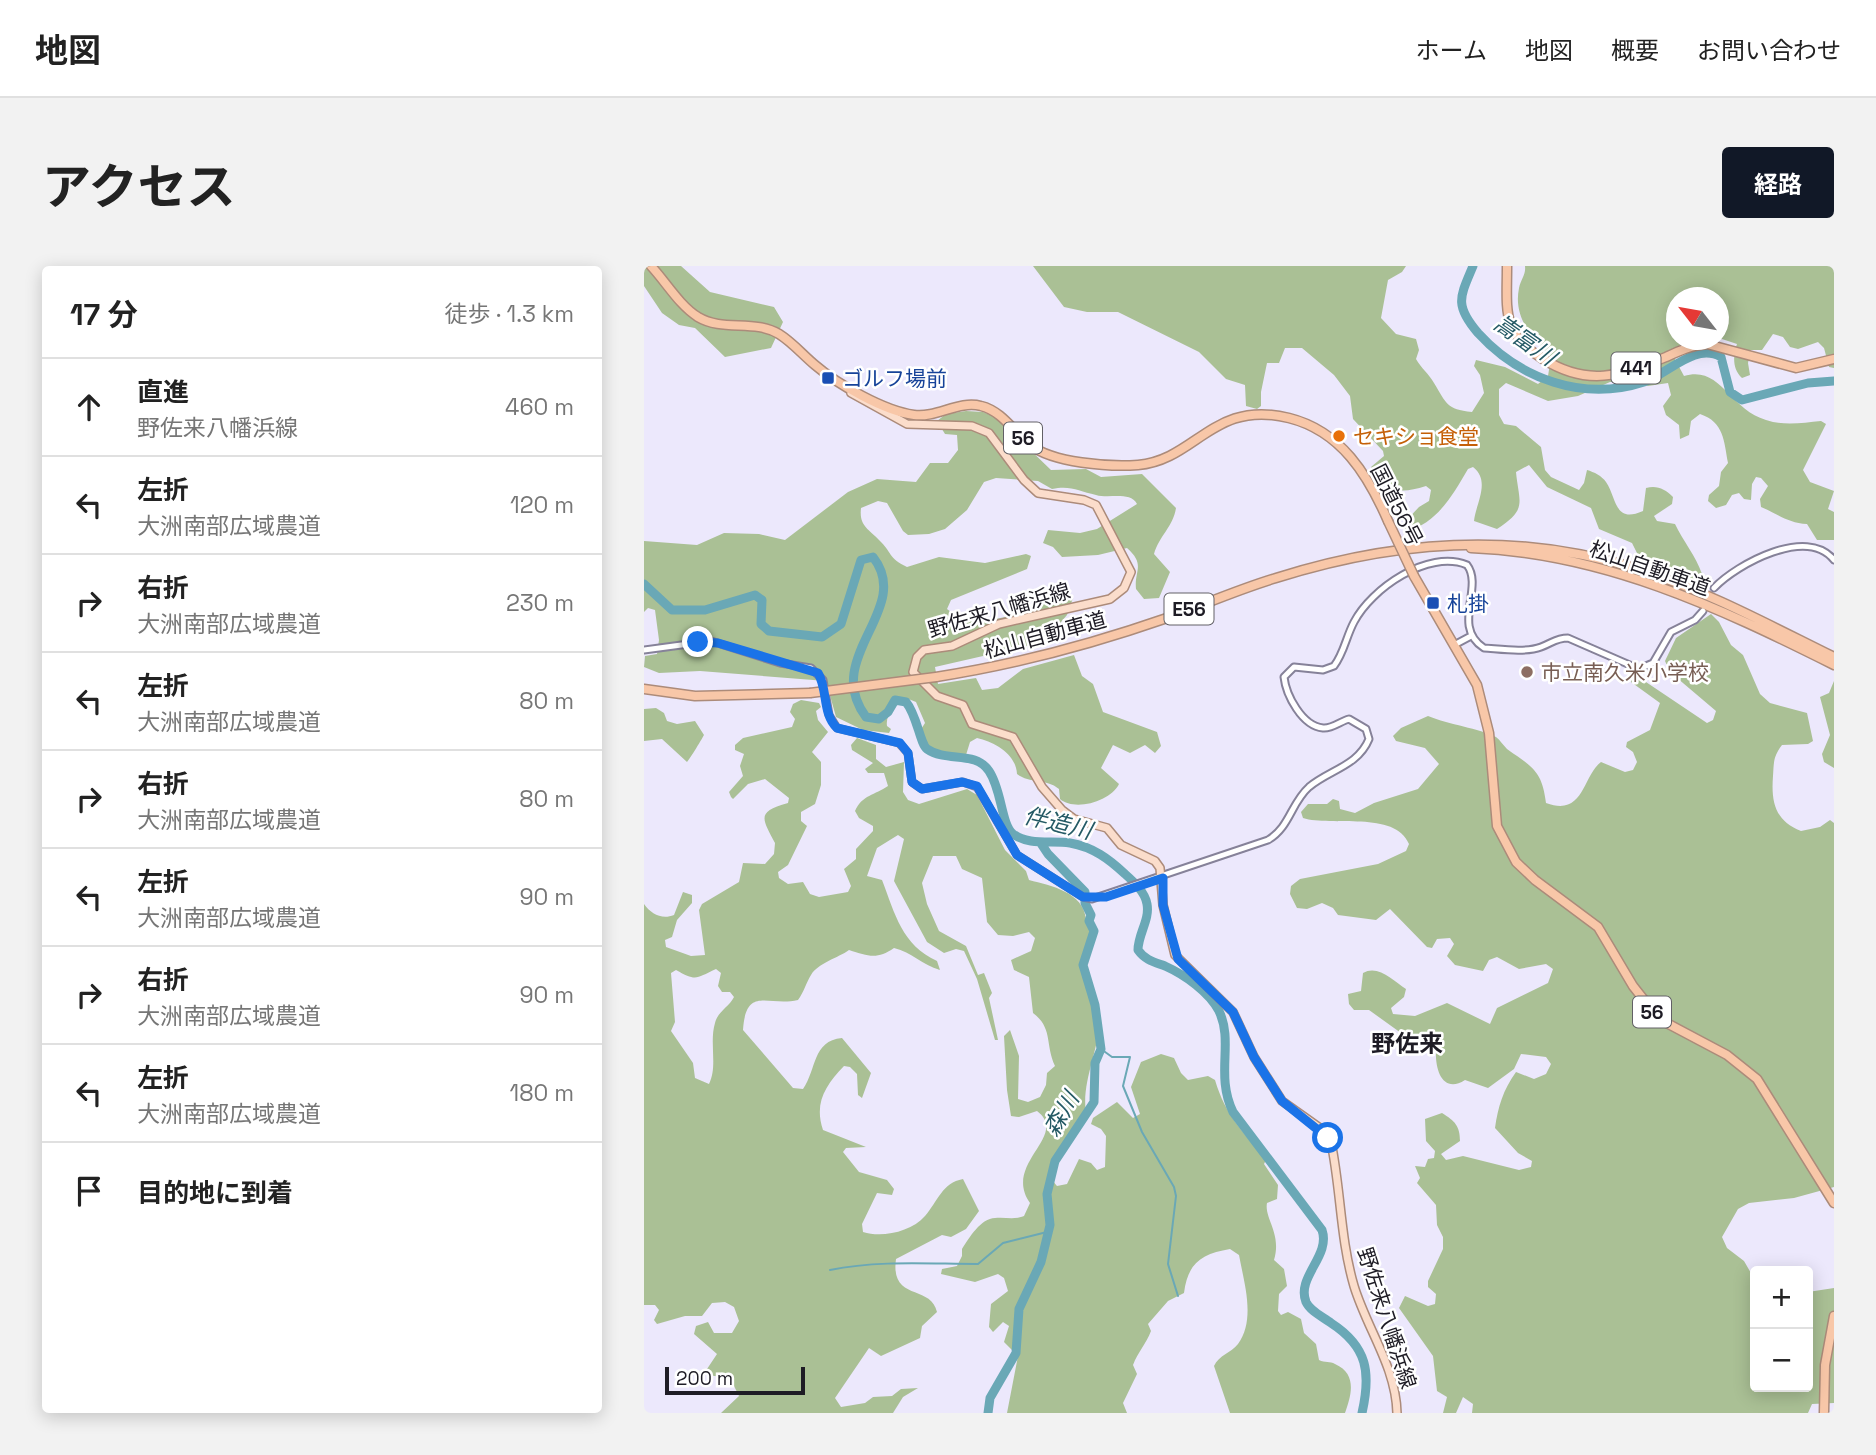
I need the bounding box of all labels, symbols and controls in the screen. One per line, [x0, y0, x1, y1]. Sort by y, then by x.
text: 地図 [35, 30, 101, 72]
text: ホーム [1416, 35, 1487, 66]
text: 地図 [1525, 35, 1573, 66]
text: 概要 [1611, 35, 1659, 66]
text: お問い合わせ [1697, 35, 1841, 66]
button: 経路 [1722, 147, 1834, 218]
text: アクセス [42, 156, 236, 218]
north arrow [1666, 287, 1729, 350]
text: 17 分 [70, 295, 138, 334]
text: 徒歩 · 1.3 km [444, 299, 574, 329]
water label: 嵩富川 [1488, 308, 1564, 374]
road number: 441 [1612, 352, 1660, 384]
place label: ゴルフ場前 [842, 365, 947, 392]
marker: ゴルフ場前 [820, 370, 836, 386]
text: 直進 [137, 375, 189, 409]
icon: ahead [70, 388, 108, 426]
text: 460 m [505, 392, 574, 422]
text: 野佐来八幡浜線 [137, 413, 298, 443]
road number: 56 [1004, 422, 1042, 454]
place label: セキショ食堂 [1353, 423, 1479, 450]
marker: セキショ食堂 [1331, 428, 1347, 444]
street label: 国道56号 [1365, 459, 1429, 551]
text: 左折 [137, 473, 189, 507]
icon: left [70, 486, 108, 524]
text: 120 m [510, 490, 574, 520]
text: 大洲南部広域農道 [137, 511, 321, 541]
street label: 松山自動車道 [1586, 535, 1714, 601]
text: 右折 [137, 571, 189, 605]
street label: 野佐来八幡浜線 [925, 577, 1073, 643]
icon: right [70, 584, 108, 622]
text: 230 m [506, 588, 574, 618]
place label: 札掛 [1447, 590, 1489, 617]
road number: E56 [1164, 594, 1214, 624]
marker: 札掛 [1425, 595, 1441, 611]
street label: 松山自動車道 [981, 606, 1109, 664]
text: 大洲南部広域農道 [137, 609, 321, 639]
route end [682, 626, 713, 657]
place label: 市立南久米小学校 [1541, 659, 1709, 686]
marker: 市立南久米小学校 [1519, 664, 1535, 680]
text: 左折 [137, 669, 189, 703]
icon: left [70, 682, 108, 720]
text: 80 m [519, 686, 574, 716]
text: 大洲南部広域農道 [137, 707, 321, 737]
text: 右折 [137, 767, 189, 801]
icon: right [70, 780, 108, 818]
text: 80 m [519, 784, 574, 814]
water label: 伴造川 [1021, 800, 1098, 847]
text: 大洲南部広域農道 [137, 805, 321, 835]
text: 左折 [137, 865, 189, 899]
icon: left [70, 878, 108, 916]
text: 90 m [519, 882, 574, 912]
text: 大洲南部広域農道 [137, 903, 321, 933]
text: 右折 [137, 963, 189, 997]
icon: right [70, 976, 108, 1014]
text: 90 m [519, 980, 574, 1010]
road number: 56 [1633, 996, 1671, 1028]
text: 大洲南部広域農道 [137, 1001, 321, 1031]
district label: 野佐来 [1371, 1028, 1443, 1059]
text: 左折 [137, 1061, 189, 1095]
icon: left [70, 1074, 108, 1112]
text: 180 m [510, 1078, 574, 1108]
water label: 森川 [1037, 1084, 1087, 1141]
text: 大洲南部広域農道 [137, 1099, 321, 1129]
route start [1312, 1122, 1343, 1153]
icon: arrive [70, 1172, 108, 1210]
text: 目的地に到着 [137, 1176, 293, 1210]
street label: 野佐来八幡浜線 [1351, 1244, 1423, 1392]
map controls [1750, 1266, 1813, 1392]
button: + [1750, 1266, 1813, 1329]
button: − [1750, 1329, 1813, 1392]
scale bar [665, 1364, 805, 1396]
text: 200 m [676, 1366, 733, 1391]

